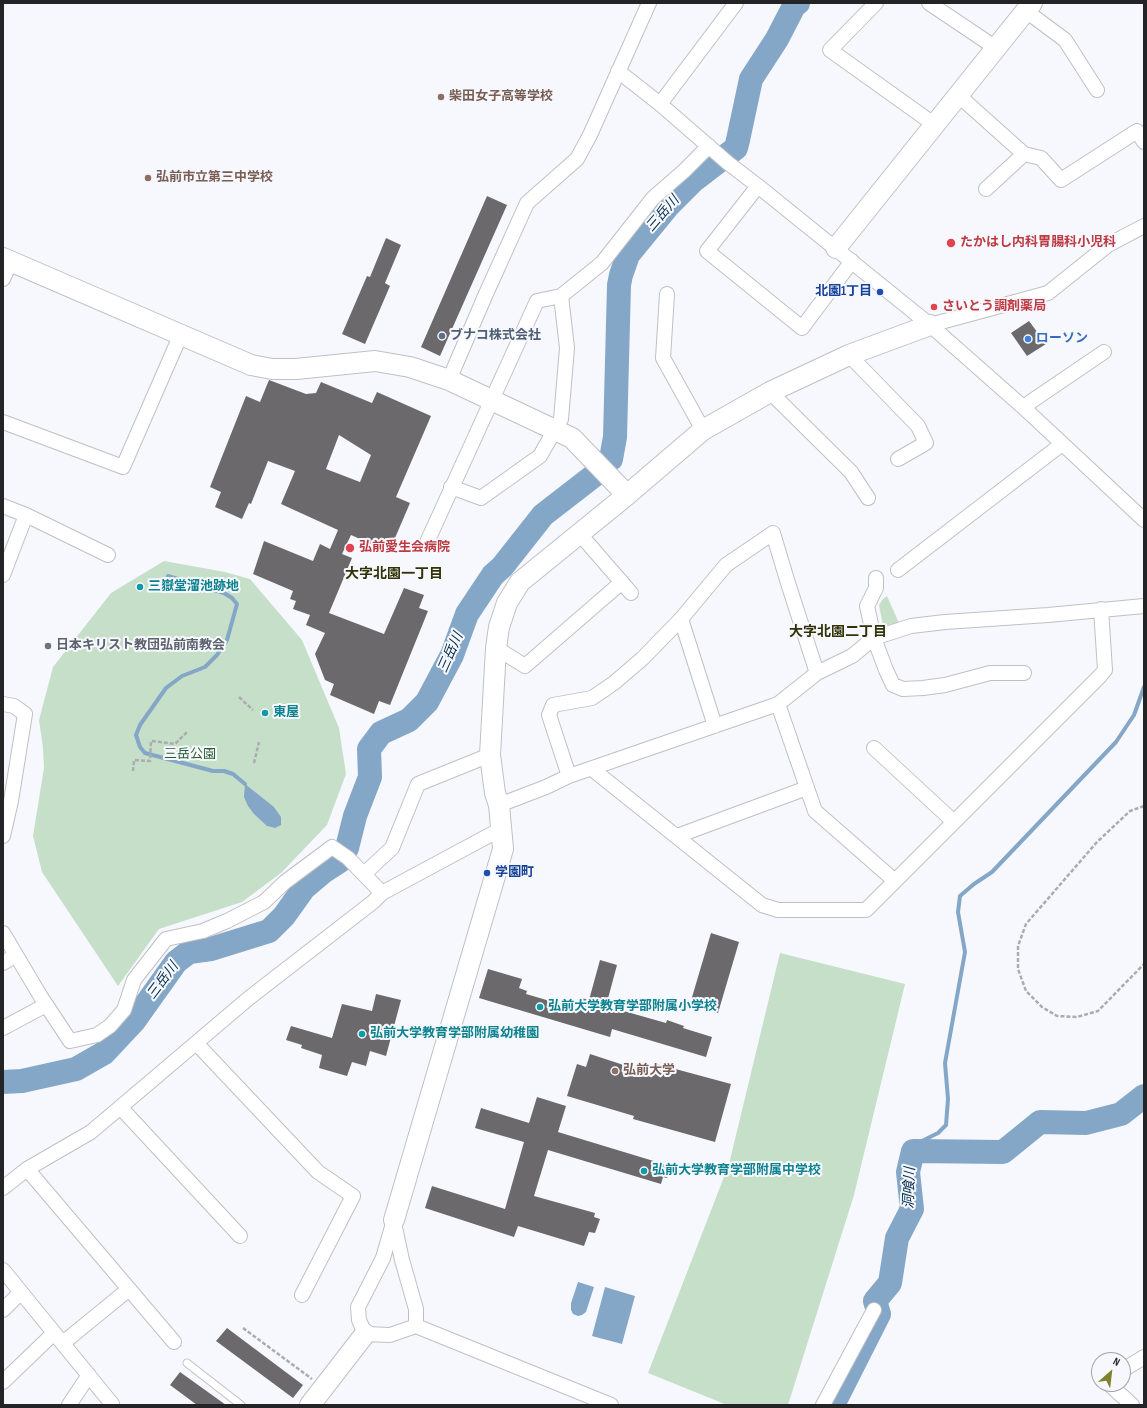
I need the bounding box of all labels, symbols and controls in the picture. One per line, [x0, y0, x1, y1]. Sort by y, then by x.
place label: 柴田女子高等学校 [449, 89, 553, 105]
marker: 柴田女子高等学校 [436, 92, 446, 102]
place label: 弘前市立第三中学校 [156, 170, 273, 186]
marker: 弘前市立第三中学校 [143, 173, 153, 183]
water label: 三岳川 [643, 193, 683, 235]
place label: たかはし内科胃腸科小児科 [960, 235, 1116, 251]
marker: たかはし内科胃腸科小児科 [945, 237, 957, 249]
place label: 北園1丁目 [815, 284, 872, 300]
marker: 北園1丁目 [875, 287, 885, 297]
place label: さいとう調剤薬局 [942, 299, 1046, 315]
marker: さいとう調剤薬局 [929, 302, 939, 312]
place label: ブナコ株式会社 [450, 328, 541, 344]
marker: ブナコ株式会社 [437, 331, 447, 341]
place label: ローソン [1036, 331, 1088, 347]
marker: ローソン [1023, 334, 1033, 344]
place label: 弘前愛生会病院 [359, 540, 450, 556]
marker: 弘前愛生会病院 [344, 542, 356, 554]
district label: 大字北園一丁目 [345, 566, 443, 582]
place label: 三嶽堂溜池跡地 [148, 579, 239, 595]
marker: 三嶽堂溜池跡地 [135, 582, 145, 592]
district label: 大字北園二丁目 [789, 624, 887, 640]
water label: 三岳川 [435, 630, 467, 676]
place label: 日本キリスト教団弘前南教会 [56, 638, 225, 654]
marker: 日本キリスト教団弘前南教会 [43, 641, 53, 651]
place label: 東屋 [273, 705, 299, 721]
marker: 東屋 [260, 708, 270, 718]
park label: 三岳公園 [164, 747, 216, 763]
place label: 学園町 [495, 865, 534, 881]
marker: 学園町 [482, 868, 492, 878]
water label: 三岳川 [144, 959, 182, 1003]
place label: 弘前大学教育学部附属小学校 [548, 999, 717, 1015]
marker: 弘前大学教育学部附属小学校 [535, 1002, 545, 1012]
place label: 弘前大学教育学部附属幼稚園 [370, 1026, 539, 1042]
marker: 弘前大学教育学部附属幼稚園 [357, 1029, 367, 1039]
place label: 弘前大学 [623, 1063, 675, 1079]
marker: 弘前大学 [610, 1066, 620, 1076]
place label: 弘前大学教育学部附属中学校 [652, 1163, 821, 1179]
marker: 弘前大学教育学部附属中学校 [639, 1166, 649, 1176]
water label: 洞喰川 [901, 1167, 919, 1209]
north arrow [1091, 1352, 1131, 1392]
text: N [1111, 1355, 1122, 1369]

